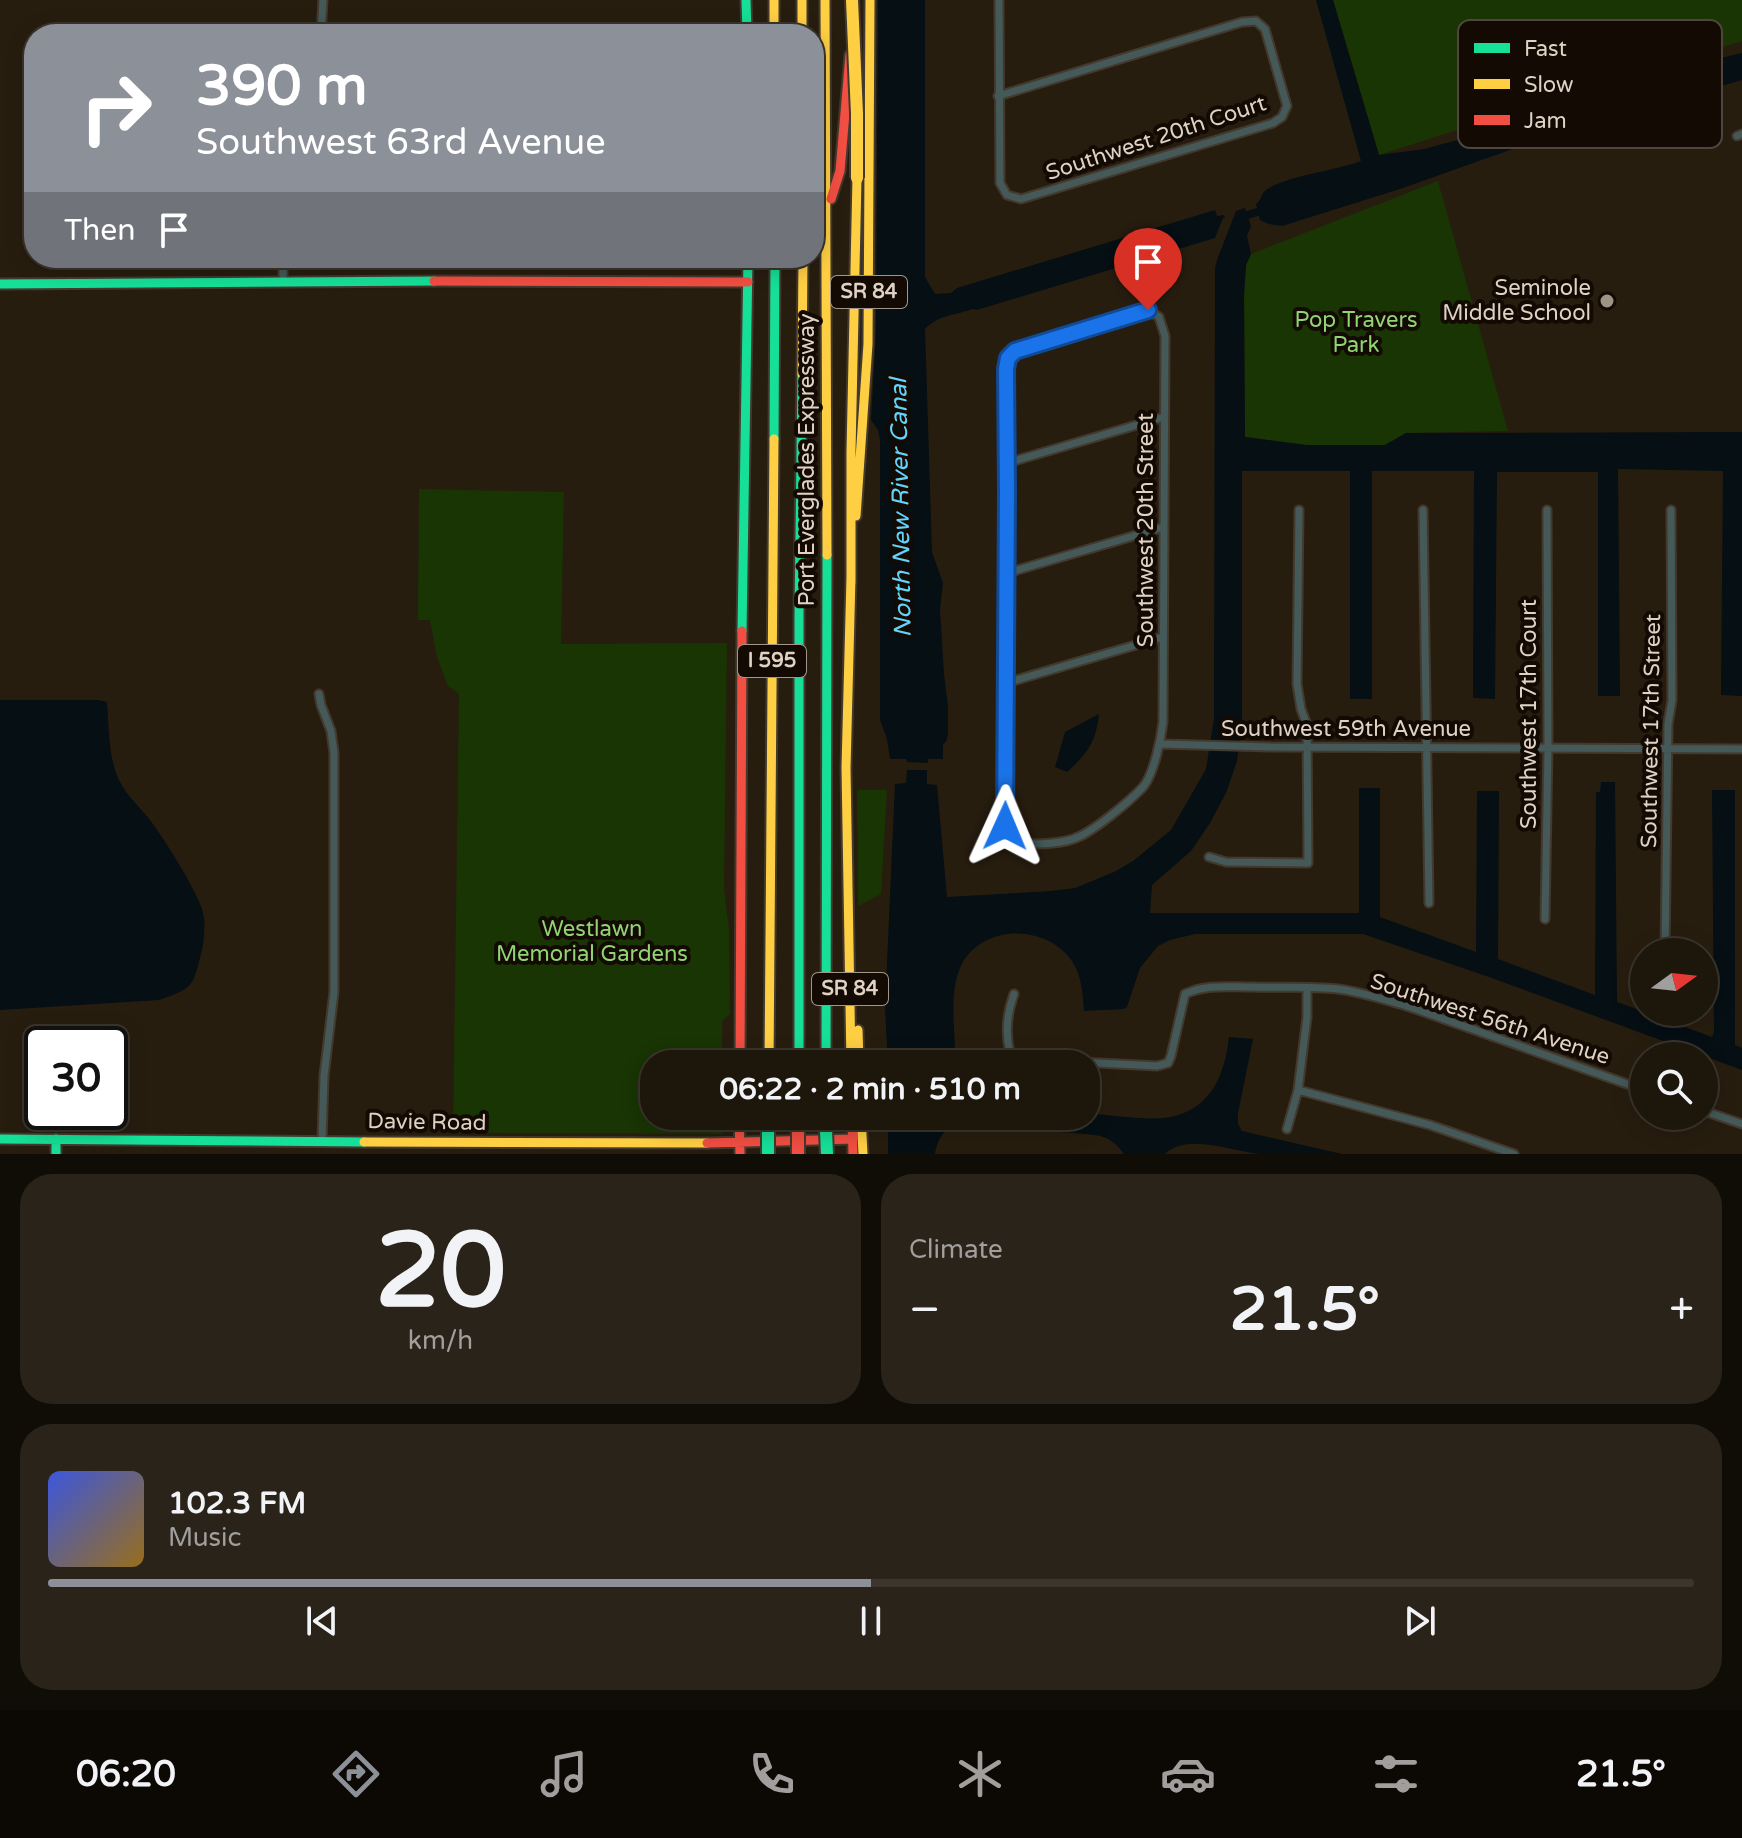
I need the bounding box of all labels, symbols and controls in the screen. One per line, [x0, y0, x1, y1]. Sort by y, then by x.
legend [1458, 20, 1722, 148]
text: Fast [1524, 36, 1567, 62]
text: 390 m [196, 53, 367, 120]
icon: right [64, 56, 168, 160]
text: Slow [1524, 72, 1574, 98]
street label: Southwest 20th Court [1043, 90, 1269, 186]
text: Jam [1524, 108, 1567, 134]
text: Southwest 63rd Avenue [196, 121, 606, 164]
icon: arrive [152, 208, 196, 252]
text: Then [64, 212, 136, 249]
pin [1114, 228, 1182, 310]
icon: arrive [1126, 240, 1170, 284]
place label: Seminole Middle School [1442, 275, 1591, 326]
road number: SR 84 [831, 276, 907, 308]
marker: Seminole Middle School [1598, 292, 1616, 310]
park label: Pop Travers Park [1294, 307, 1418, 358]
street label: Port Everglades Expressway [794, 313, 820, 607]
water label: North New River Canal [884, 375, 918, 638]
street label: Southwest 20th Street [1133, 413, 1159, 647]
street label: Southwest 17th Court [1516, 599, 1542, 829]
street label: Southwest 17th Street [1636, 614, 1666, 848]
road number: I 595 [738, 645, 806, 677]
street label: Southwest 59th Avenue [1221, 716, 1471, 742]
position arrow [963, 784, 1047, 868]
park label: Westlawn Memorial Gardens [496, 916, 688, 967]
north arrow [1630, 938, 1718, 1026]
map controls [1630, 938, 1718, 1130]
street label: Southwest 56th Avenue [1367, 968, 1613, 1070]
road number: SR 84 [812, 973, 888, 1005]
speed limit sign: 30 [24, 1026, 128, 1130]
button: search [1630, 1042, 1718, 1130]
text: 06:22 · 2 min · 510 m [719, 1071, 1021, 1108]
street label: Davie Road [367, 1108, 487, 1136]
text: 20 [375, 1210, 506, 1335]
text: Climate [909, 1234, 1003, 1265]
text: 21.5° [1230, 1274, 1380, 1346]
text: − [909, 1284, 940, 1337]
text: + [1669, 1284, 1694, 1337]
text: km/h [408, 1325, 473, 1356]
text: 102.3 FM [168, 1485, 306, 1522]
text: Music [168, 1522, 241, 1553]
icon: previous [300, 1599, 344, 1643]
icon: pause [849, 1599, 893, 1643]
icon: next [1398, 1599, 1442, 1643]
icon: directions [328, 1746, 384, 1802]
icon: music [536, 1746, 592, 1802]
icon: phone [744, 1746, 800, 1802]
icon: climate [952, 1746, 1008, 1802]
icon: car [1160, 1746, 1216, 1802]
icon: filters [1368, 1746, 1424, 1802]
text: 06:20 [76, 1753, 176, 1796]
text: 21.5° [1576, 1753, 1666, 1796]

